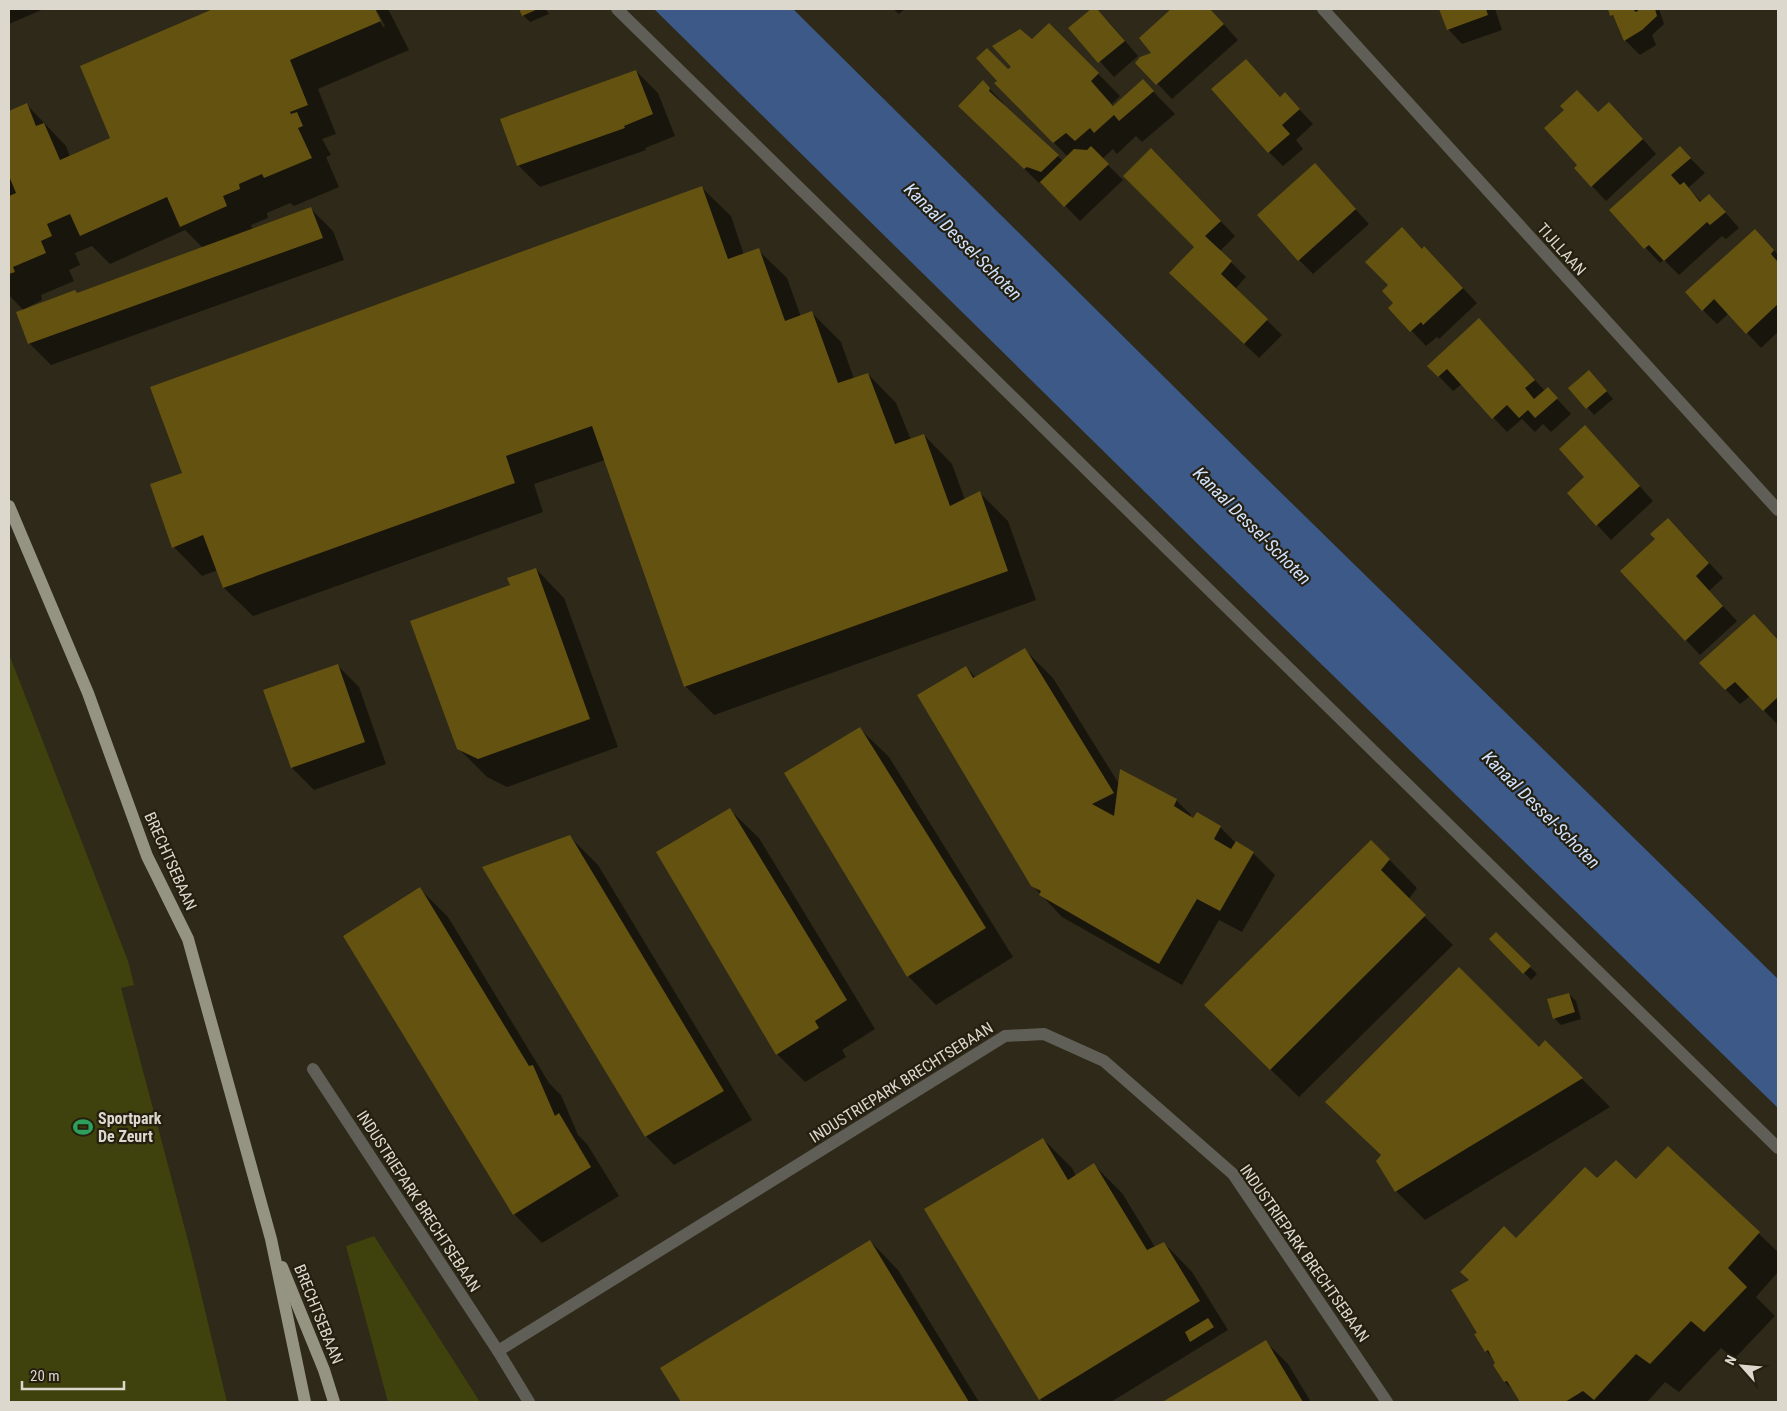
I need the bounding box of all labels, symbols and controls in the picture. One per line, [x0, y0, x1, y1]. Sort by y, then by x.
water label: Kanaal Dessel-Schoten [900, 178, 1027, 305]
street label: TIJLLAAN [1533, 219, 1590, 279]
water label: Kanaal Dessel-Schoten [1189, 462, 1316, 589]
water label: Kanaal Dessel-Schoten [1478, 746, 1605, 873]
street label: BRECHTSEBAAN [140, 809, 201, 913]
street label: INDUSTRIEPARK BRECHTSEBAAN [806, 1018, 996, 1147]
street label: INDUSTRIEPARK BRECHTSEBAAN [353, 1107, 484, 1296]
place label: Sportpark De Zeurt [98, 1109, 162, 1146]
sports icon: Sportpark De Zeurt [72, 1116, 94, 1138]
street label: INDUSTRIEPARK BRECHTSEBAAN [1236, 1161, 1373, 1346]
street label: BRECHTSEBAAN [290, 1262, 347, 1367]
north arrow [1717, 1341, 1767, 1391]
text: N [1721, 1353, 1739, 1368]
scale bar [22, 1358, 125, 1390]
text: 20 m [30, 1367, 60, 1385]

